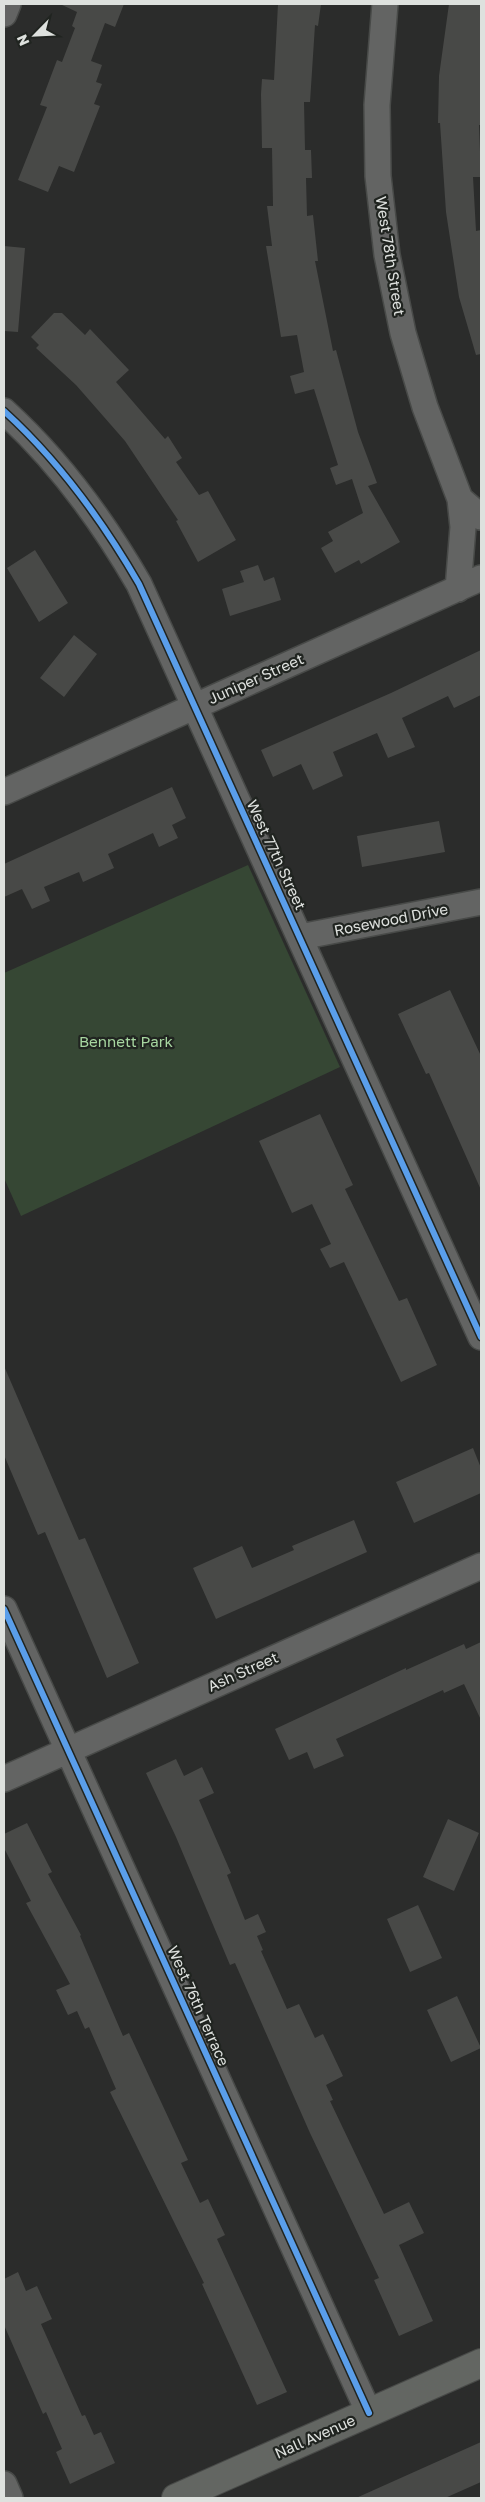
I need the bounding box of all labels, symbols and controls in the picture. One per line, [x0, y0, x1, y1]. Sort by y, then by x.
north arrow [10, 10, 60, 60]
text: N [13, 32, 33, 49]
street label: West 78th Street [373, 195, 409, 317]
street label: Juniper Street [205, 649, 306, 707]
street label: West 77th Street [244, 797, 310, 913]
street label: Rosewood Drive [332, 899, 450, 939]
park label: Bennett Park [79, 1032, 174, 1050]
street label: Ash Street [205, 1648, 281, 1695]
street label: West 76th Terrace [164, 1943, 234, 2069]
street label: Nall Avenue [272, 2410, 358, 2462]

